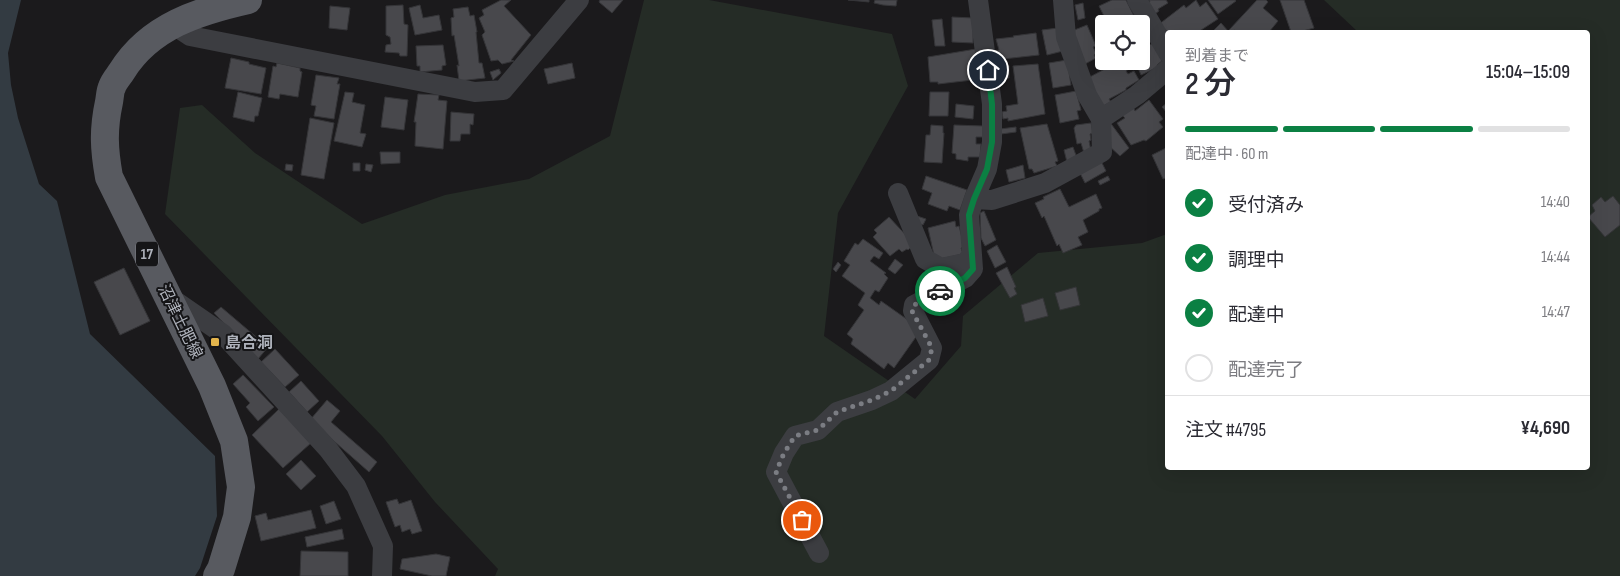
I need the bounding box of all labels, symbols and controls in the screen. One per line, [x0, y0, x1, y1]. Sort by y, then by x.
map controls [1095, 15, 1150, 70]
button: locate [1095, 15, 1150, 70]
text: 到着まで [1185, 47, 1249, 66]
pin [967, 49, 1009, 91]
icon: home [974, 56, 1002, 84]
text: 15:04–15:09 [1486, 61, 1570, 84]
text: 2 分 [1185, 65, 1236, 104]
text: 配達中 · 60 m [1185, 145, 1268, 164]
icon: check [1185, 189, 1213, 217]
text: 14:40 [1541, 193, 1570, 212]
text: 受付済み [1228, 194, 1304, 217]
road number: 17 [136, 242, 158, 266]
icon: check [1185, 244, 1213, 272]
text: 14:44 [1541, 248, 1570, 267]
text: 調理中 [1228, 249, 1285, 272]
courier [915, 266, 965, 316]
icon: car [926, 277, 954, 305]
street label: 沼津土肥線 [154, 282, 206, 362]
icon: check [1185, 299, 1213, 327]
text: 14:47 [1542, 303, 1570, 322]
text: 配達中 [1228, 304, 1285, 327]
place label: 島合洞 [225, 334, 273, 353]
marker: 島合洞 [209, 336, 221, 348]
text: 配達完了 [1228, 359, 1304, 382]
text: ¥4,690 [1520, 417, 1570, 440]
text: 注文 #4795 [1185, 419, 1266, 442]
pin [781, 499, 823, 541]
icon: bag [788, 506, 816, 534]

